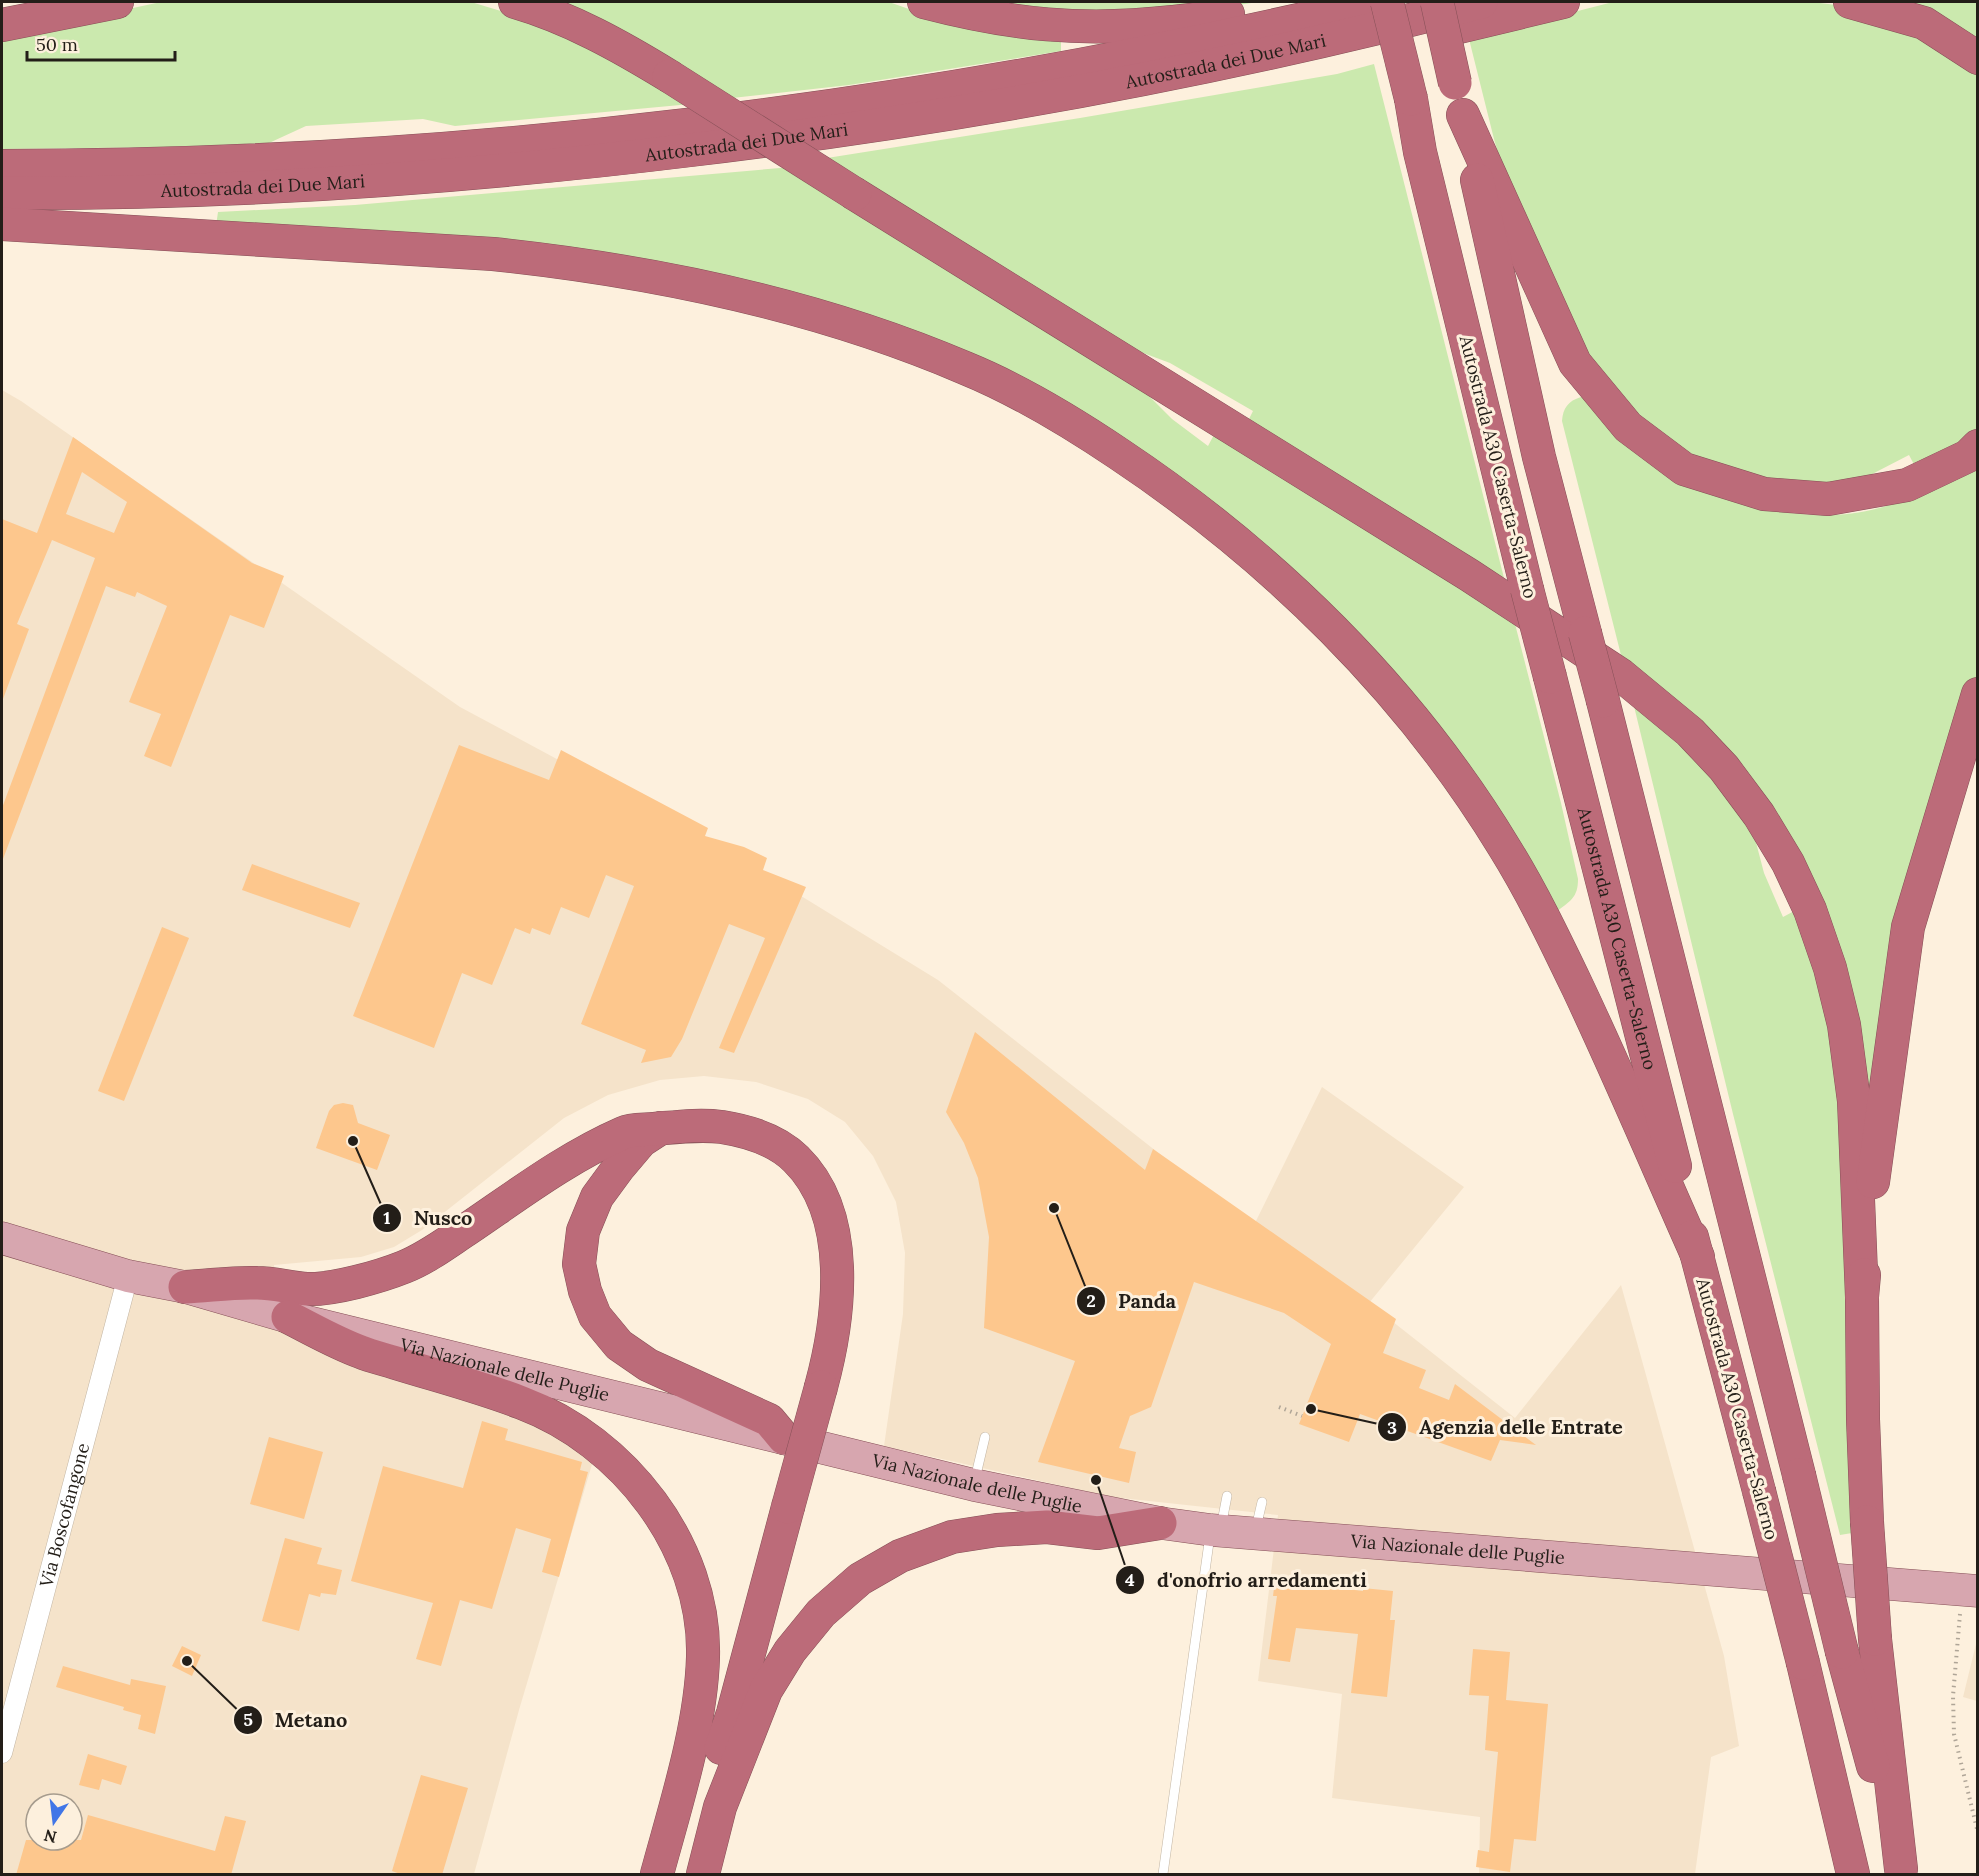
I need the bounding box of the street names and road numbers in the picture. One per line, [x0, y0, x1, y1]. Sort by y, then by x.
street label: Autostrada dei Due Mari [1123, 29, 1328, 94]
street label: Autostrada dei Due Mari [643, 117, 850, 166]
street label: Autostrada dei Due Mari [159, 169, 366, 202]
street label: Autostrada A30 Caserta-Salerno [1454, 332, 1542, 601]
street label: Autostrada A30 Caserta-Salerno [1573, 804, 1662, 1072]
street label: Autostrada A30 Caserta-Salerno [1691, 1275, 1784, 1542]
street label: Via Nazionale delle Puglie [397, 1333, 612, 1406]
street label: Via Boscofangone [34, 1440, 94, 1591]
street label: Via Nazionale delle Puglie [869, 1448, 1084, 1518]
street label: Via Nazionale delle Puglie [1349, 1529, 1566, 1569]

